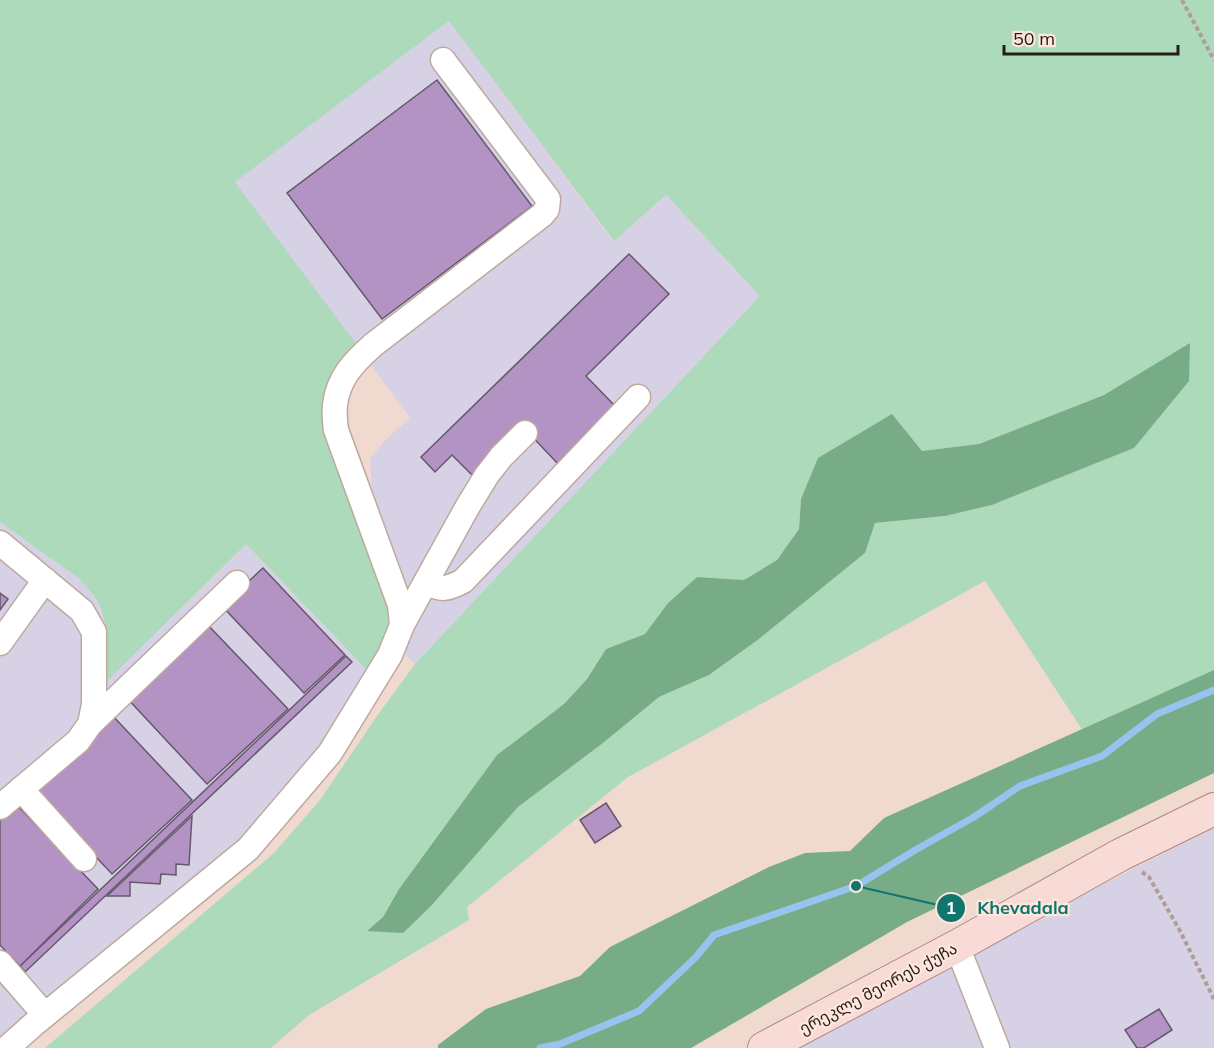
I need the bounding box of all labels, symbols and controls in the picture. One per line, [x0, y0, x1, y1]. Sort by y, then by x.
scale bar [1004, 18, 1178, 56]
text: 50 m [1013, 27, 1055, 50]
callout: Khevadala [936, 890, 1081, 926]
text: 1 [946, 896, 956, 919]
text: Khevadala [977, 896, 1069, 919]
street label: ერეკლე მეორეს ქუჩა [796, 938, 961, 1039]

